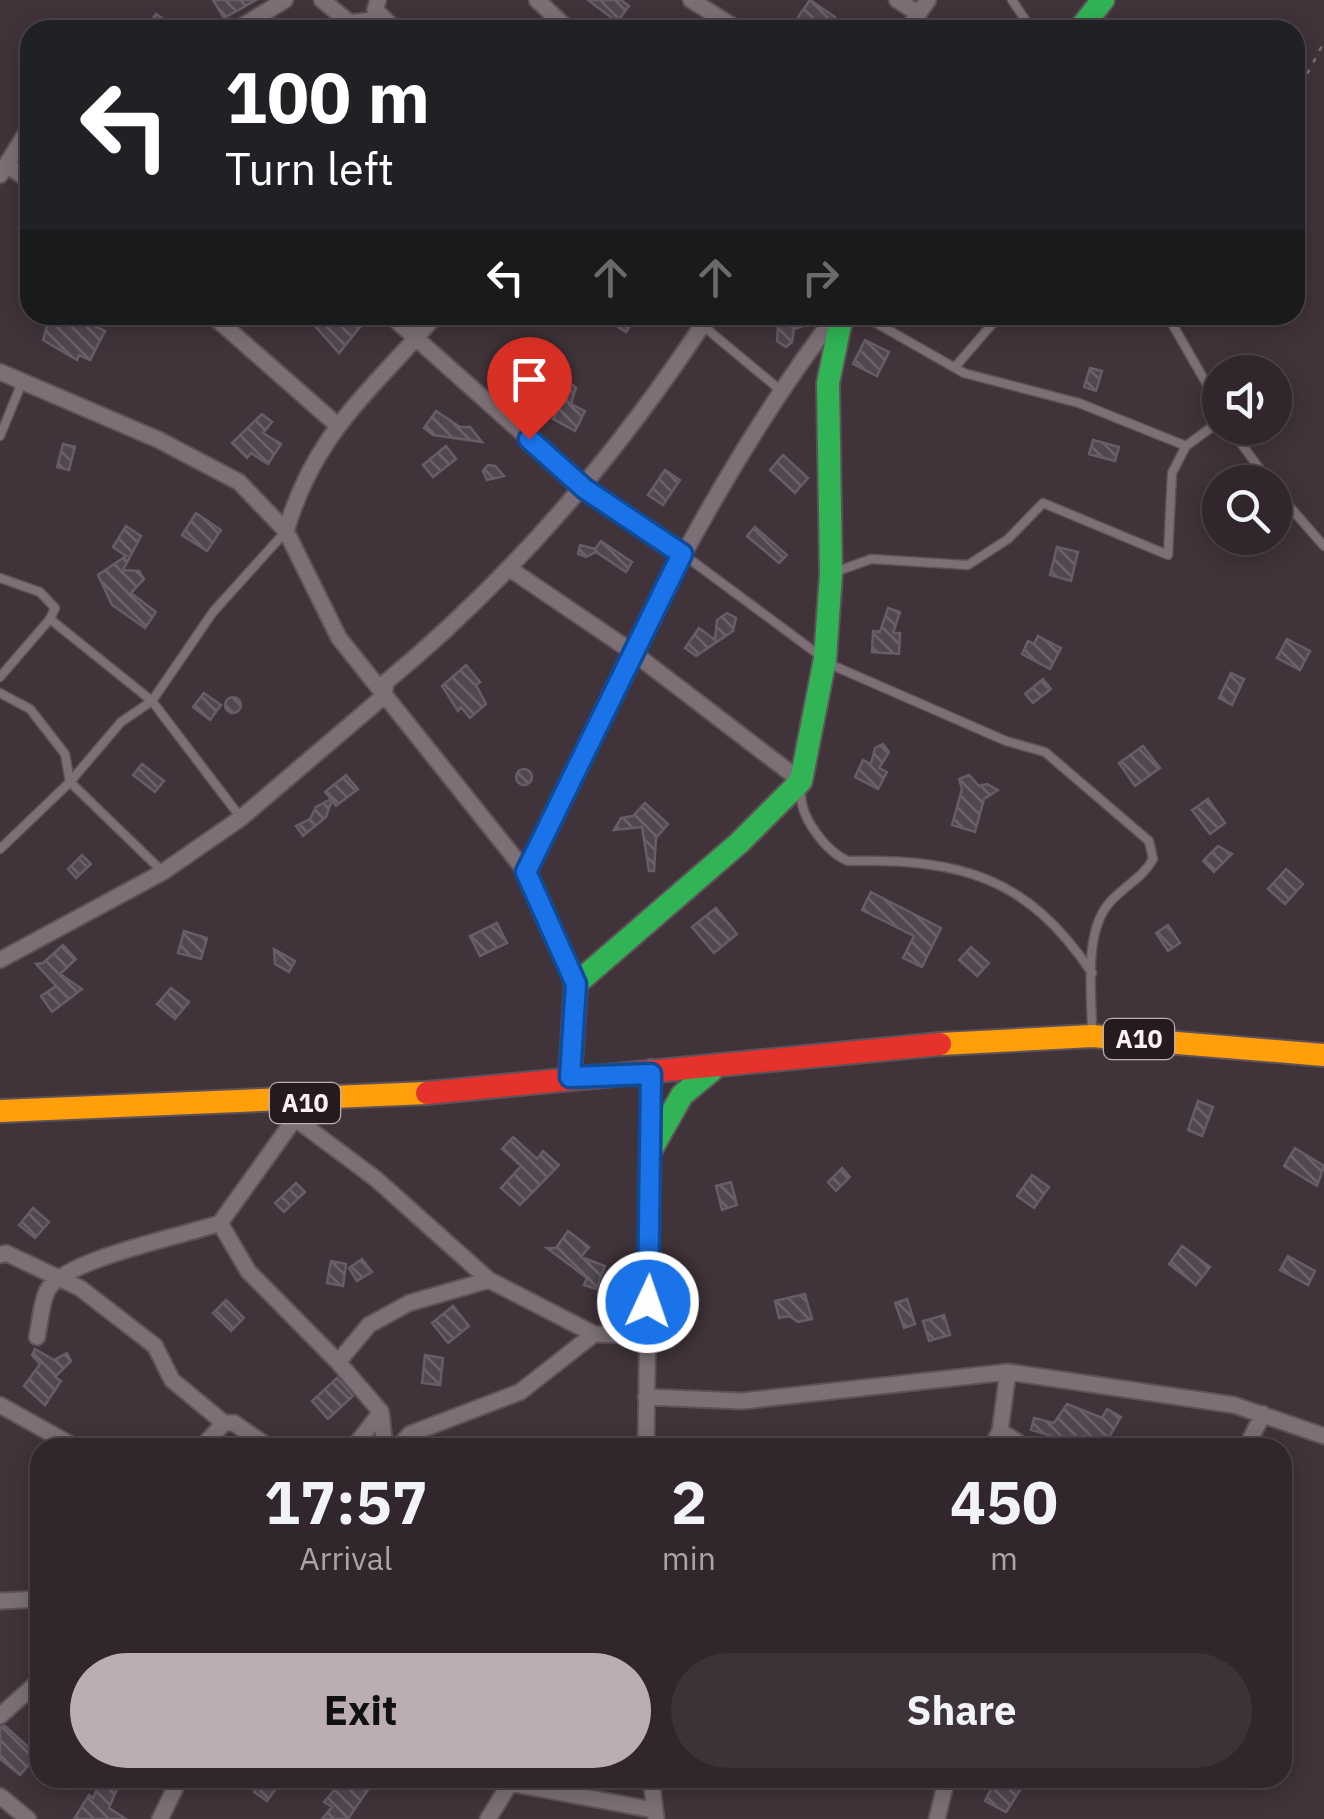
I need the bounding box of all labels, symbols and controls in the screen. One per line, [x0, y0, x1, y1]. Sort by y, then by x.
text: 100 m [225, 51, 430, 142]
icon: left [60, 60, 190, 190]
text: Turn left [225, 139, 394, 197]
icon: left [478, 250, 533, 305]
icon: ahead [583, 250, 638, 305]
icon: ahead [688, 250, 743, 305]
icon: right [793, 250, 848, 305]
pin [487, 337, 572, 440]
icon: arrive [502, 352, 557, 407]
map controls [1202, 355, 1292, 555]
button: sound [1202, 355, 1292, 445]
button: search [1202, 465, 1292, 555]
road number: A10 [1104, 1019, 1174, 1059]
road number: A10 [270, 1083, 340, 1123]
position arrow [596, 1250, 700, 1354]
text: 17:57 [264, 1462, 428, 1541]
text: 2 [671, 1462, 707, 1541]
text: 450 [950, 1462, 1058, 1541]
text: Arrival [299, 1537, 393, 1579]
text: min [662, 1537, 716, 1579]
text: m [990, 1537, 1018, 1579]
button: Exit [70, 1653, 651, 1768]
button: Share [671, 1653, 1252, 1768]

